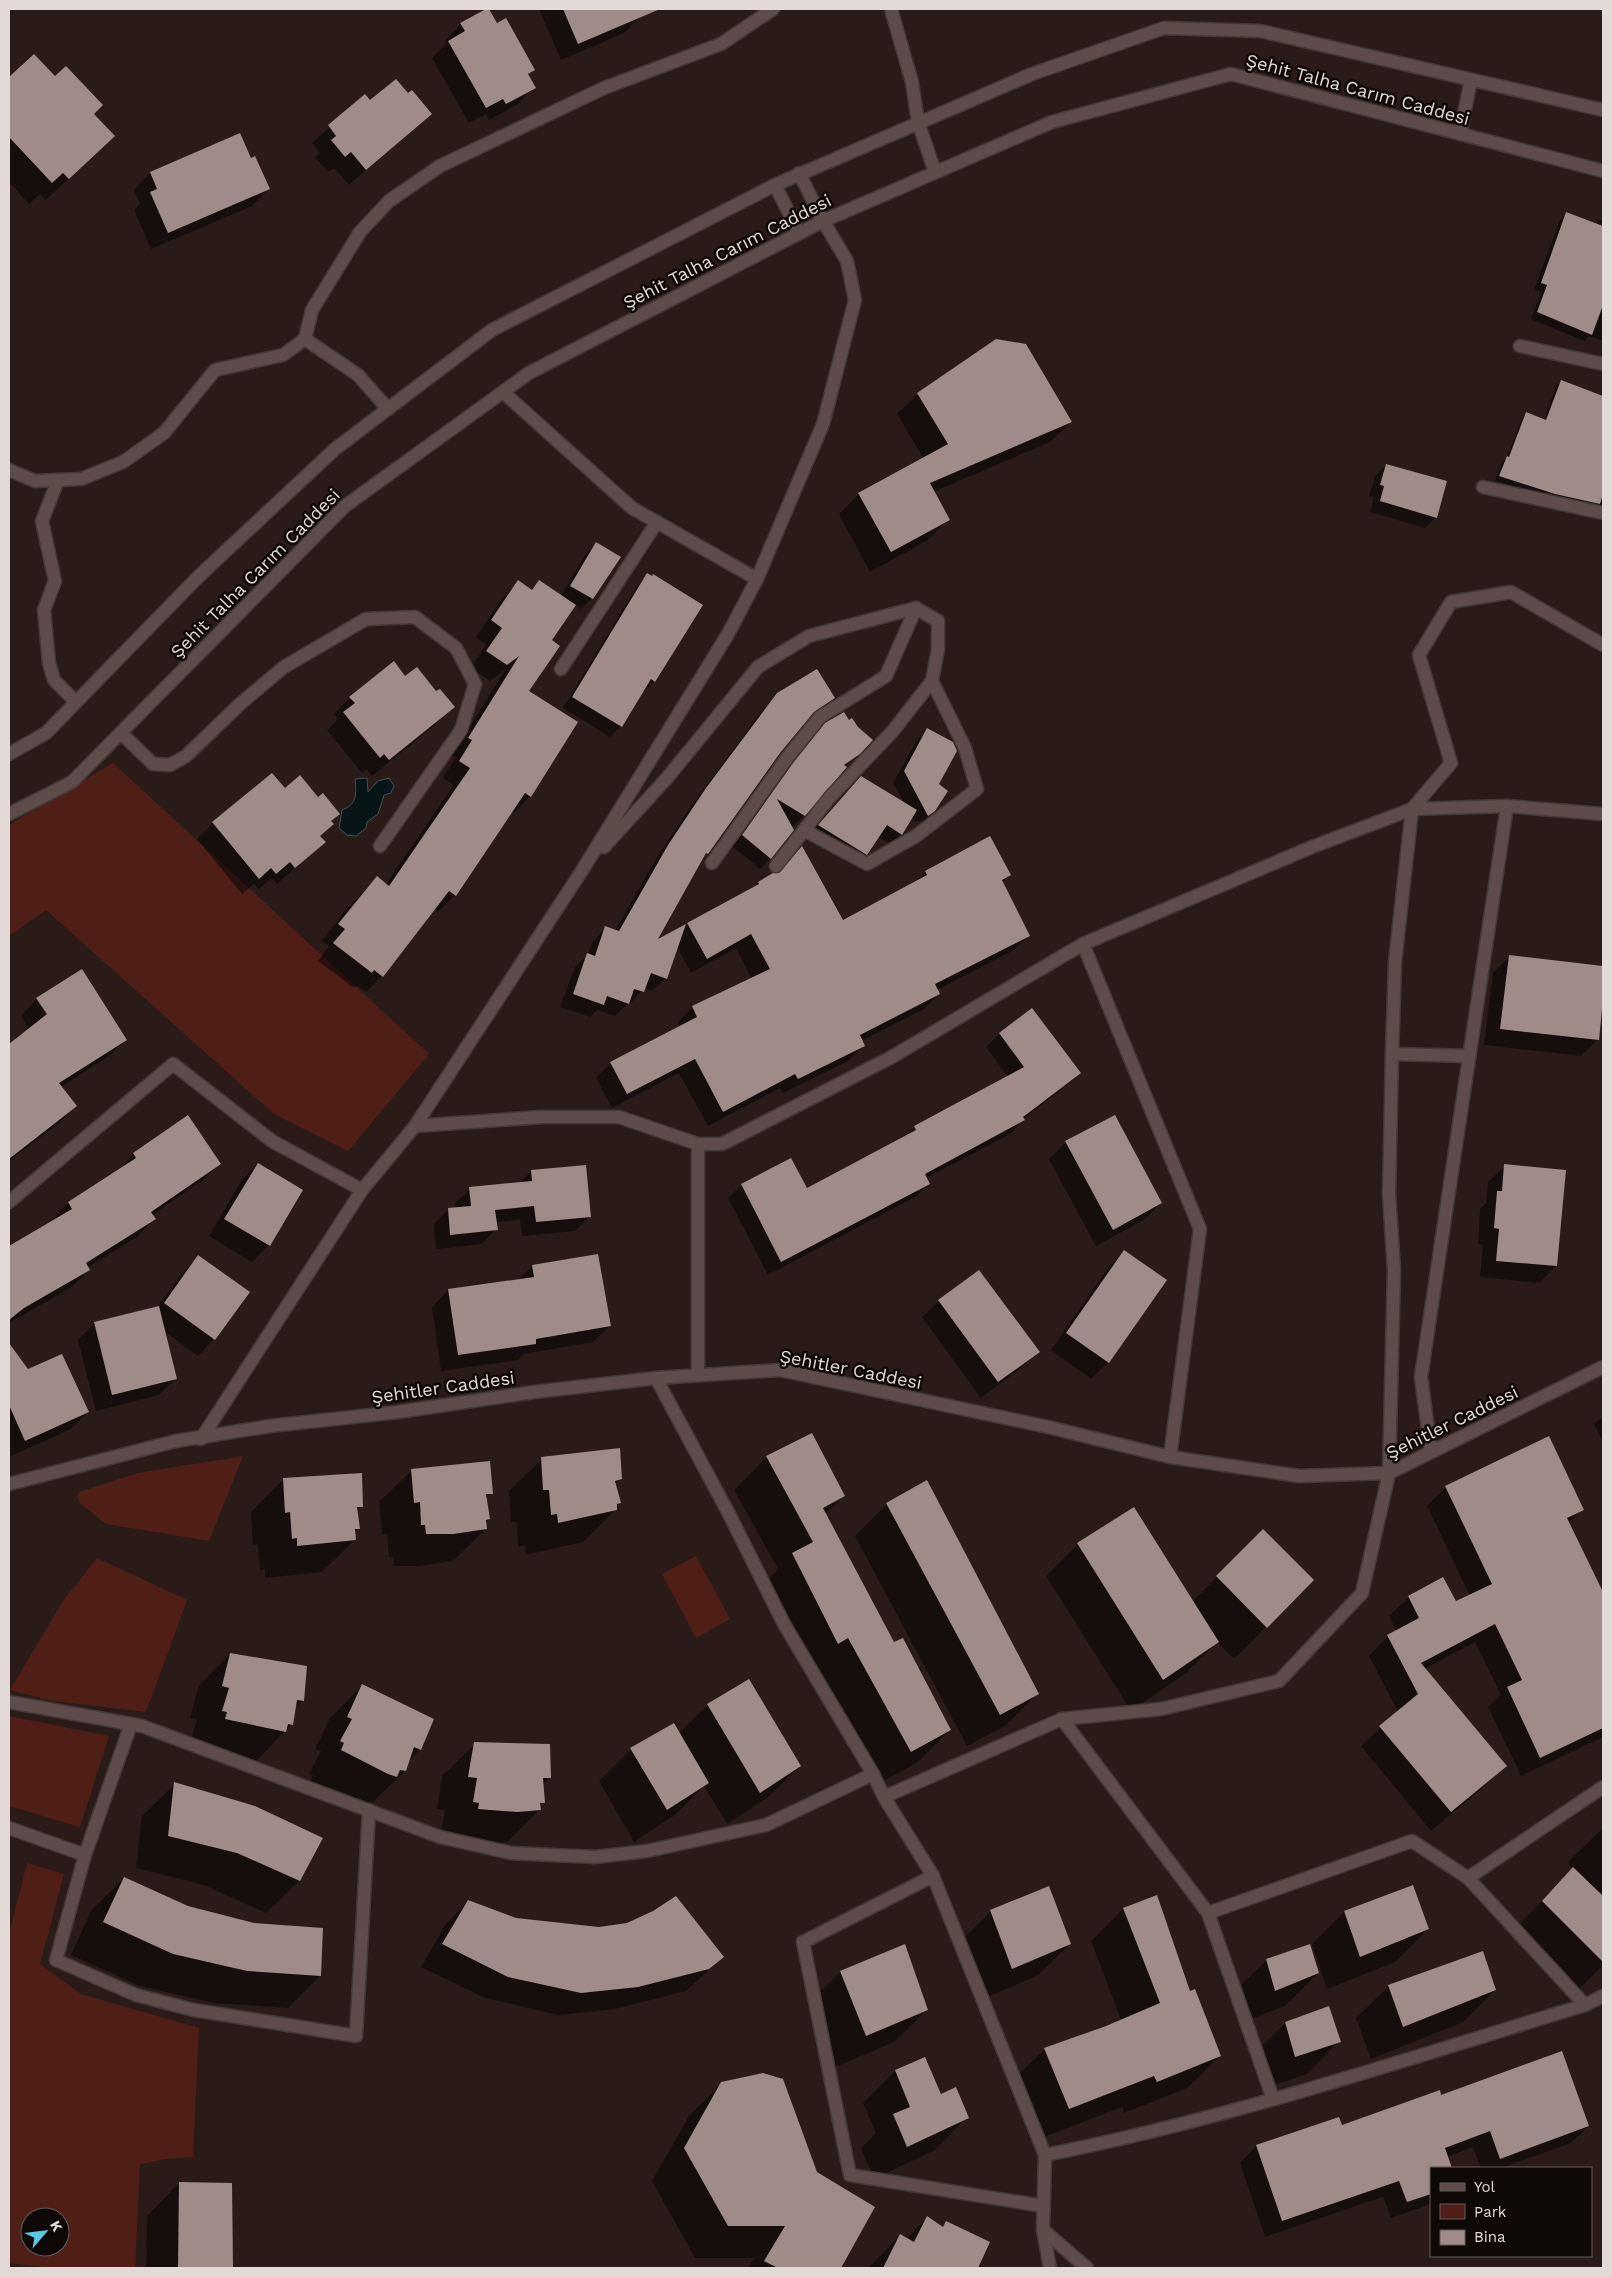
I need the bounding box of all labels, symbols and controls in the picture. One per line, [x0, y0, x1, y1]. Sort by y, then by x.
street label: Şehit Talha Carım Caddesi [1244, 49, 1472, 129]
street label: Şehit Talha Carım Caddesi [620, 189, 834, 313]
street label: Şehit Talha Carım Caddesi [166, 484, 344, 662]
street label: Şehitler Caddesi [778, 1345, 924, 1393]
street label: Şehitler Caddesi [370, 1367, 516, 1407]
street label: Şehitler Caddesi [1383, 1381, 1521, 1463]
legend [1430, 2167, 1592, 2257]
text: Yol [1474, 2178, 1496, 2196]
text: Park [1474, 2203, 1507, 2221]
north arrow [20, 2207, 70, 2257]
text: K [47, 2218, 66, 2234]
text: Bina [1474, 2228, 1506, 2246]

